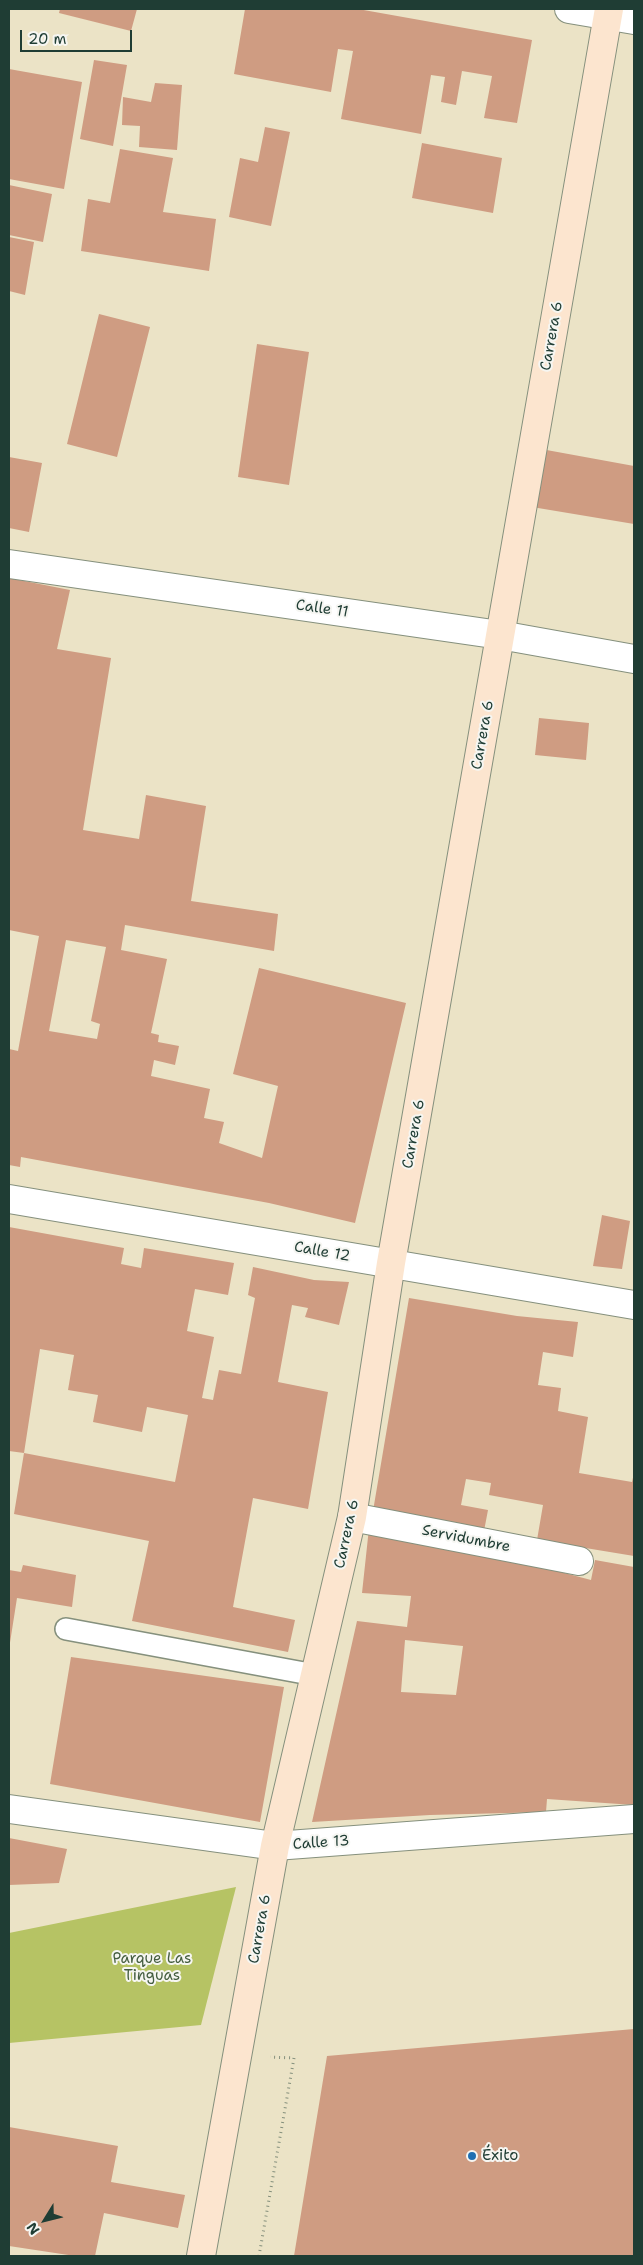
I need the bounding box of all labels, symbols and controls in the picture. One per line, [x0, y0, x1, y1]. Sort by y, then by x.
scale bar [22, 20, 135, 52]
text: 20 m [28, 29, 67, 49]
street label: Carrera 6 [537, 300, 567, 372]
street label: Calle 11 [295, 596, 349, 622]
street label: Carrera 6 [468, 699, 498, 771]
street label: Carrera 6 [399, 1098, 429, 1170]
street label: Calle 12 [292, 1238, 352, 1266]
street label: Carrera 6 [331, 1498, 363, 1570]
street label: Servidumbre [420, 1522, 512, 1556]
street label: Calle 13 [292, 1832, 350, 1854]
street label: Carrera 6 [245, 1893, 275, 1965]
park label: Parque Las Tinguas [113, 1950, 191, 1985]
place label: Éxito [482, 2147, 518, 2165]
marker: Éxito [466, 2150, 478, 2162]
north arrow [20, 2195, 70, 2245]
text: N [22, 2219, 43, 2239]

